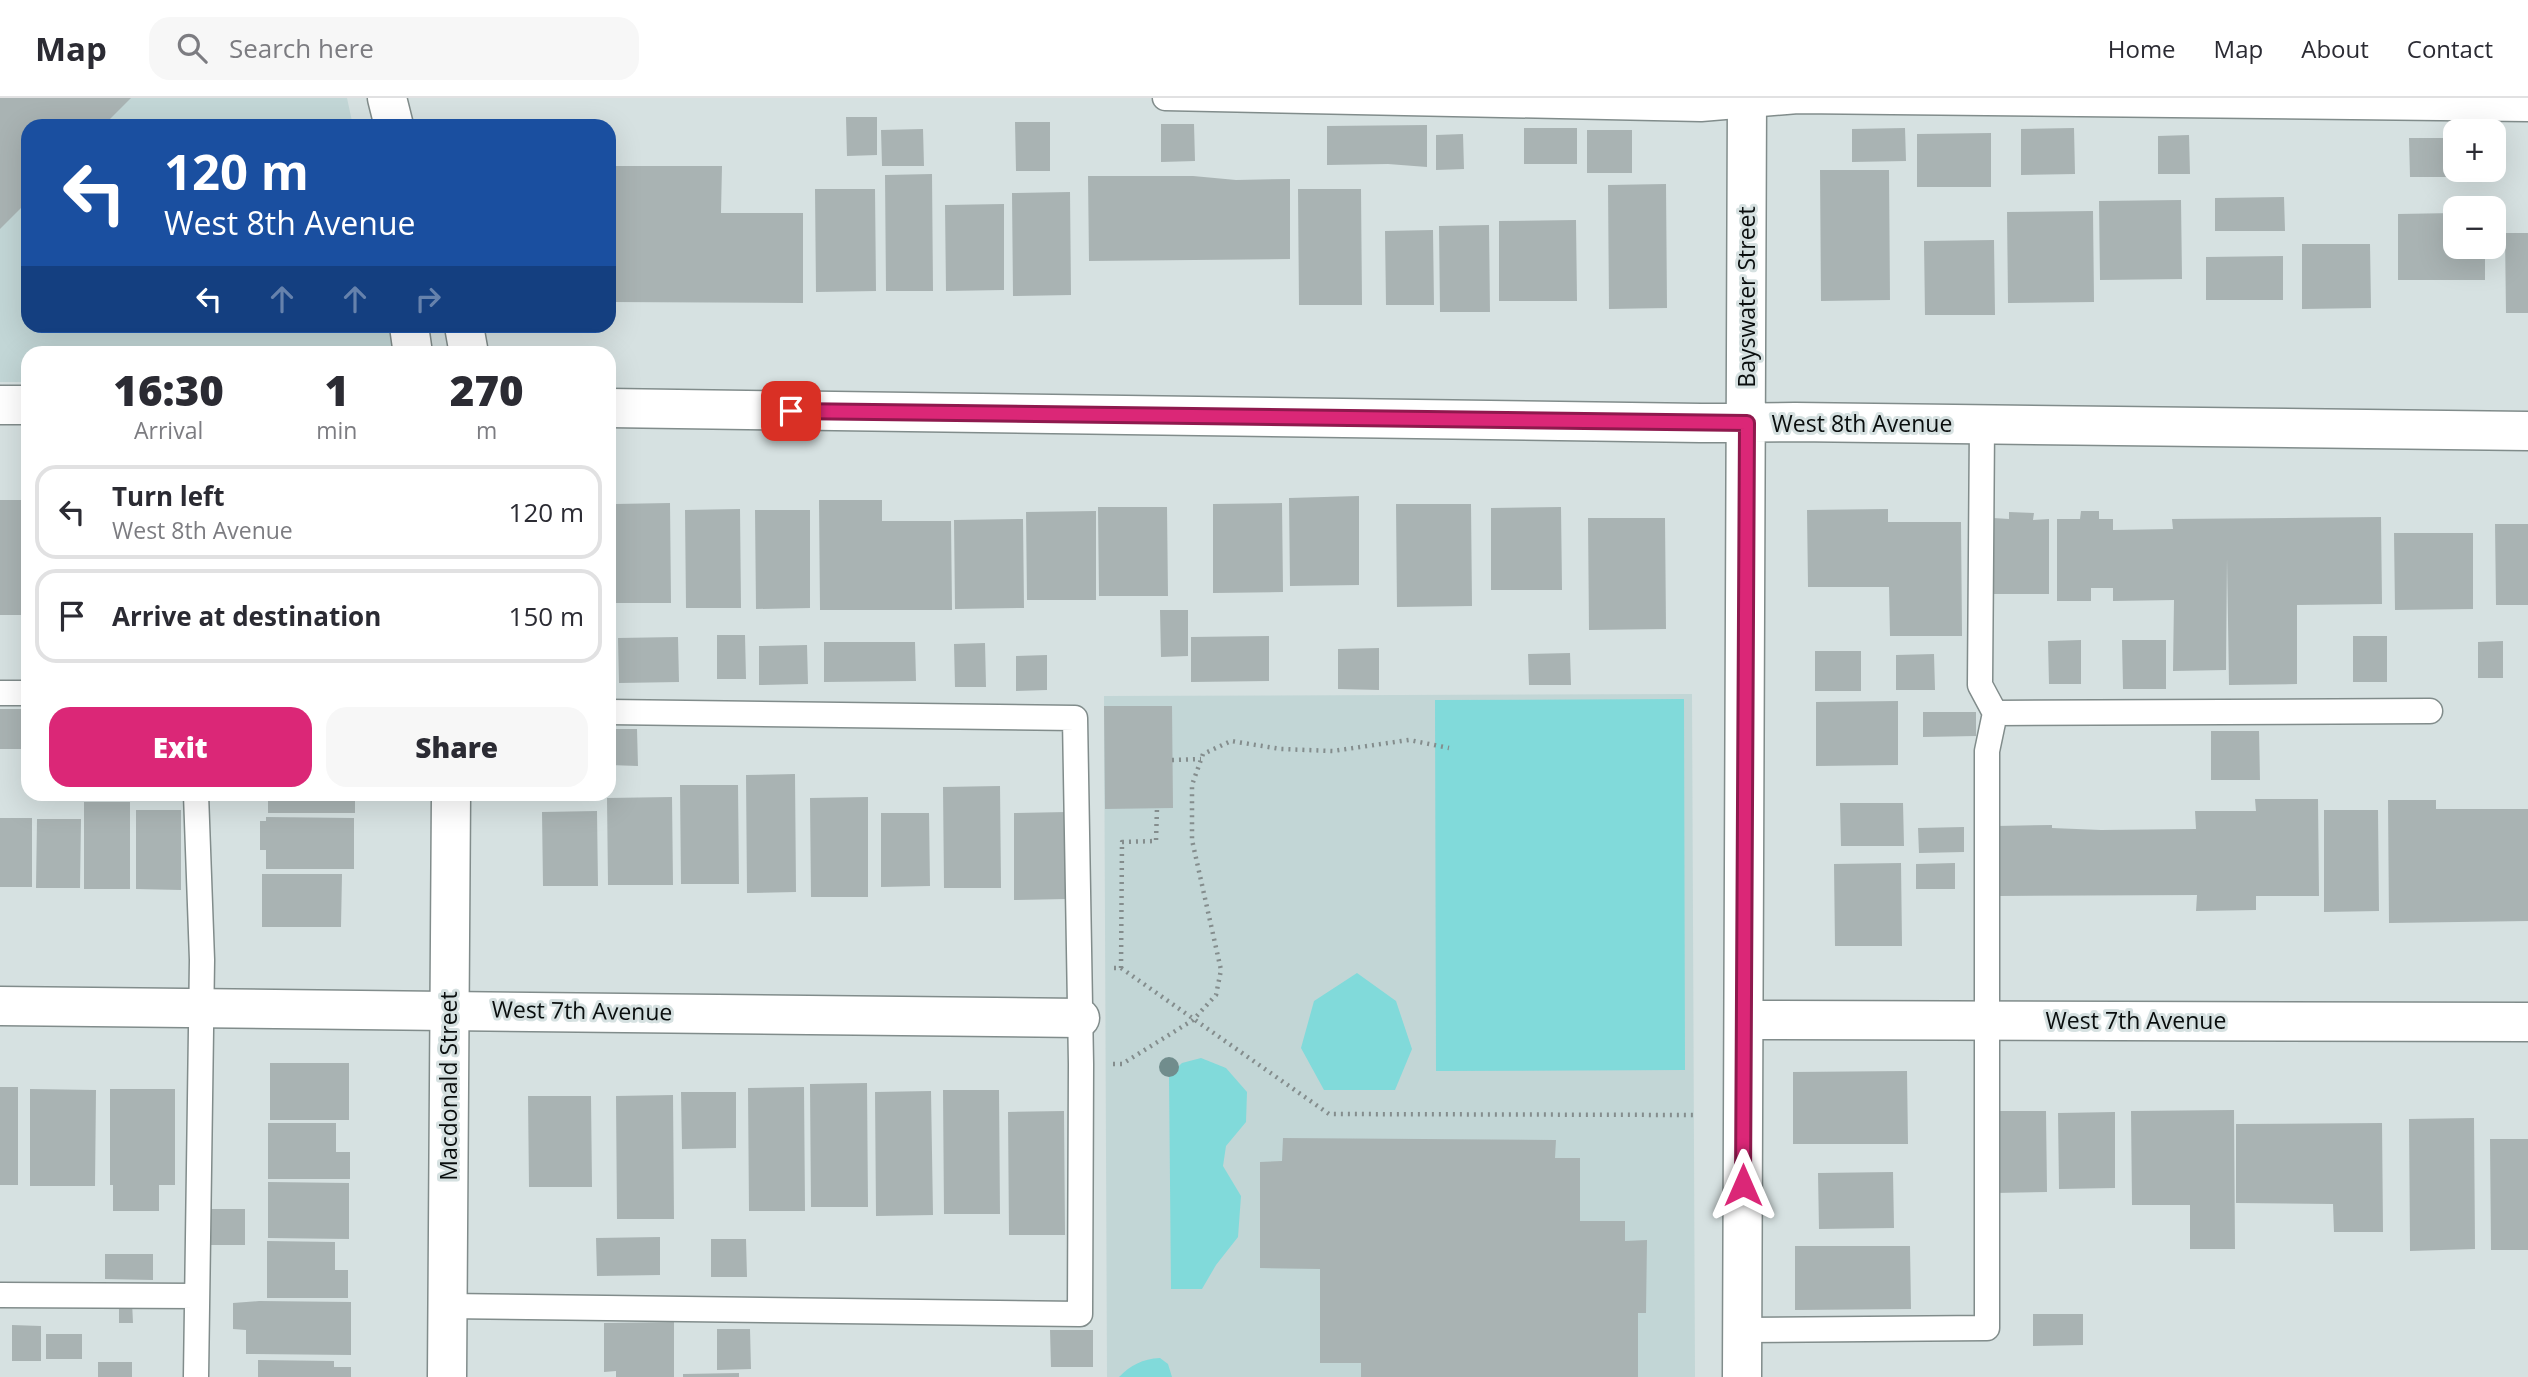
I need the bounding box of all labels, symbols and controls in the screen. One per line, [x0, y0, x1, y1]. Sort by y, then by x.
search box [149, 17, 639, 80]
text: Map [35, 26, 107, 71]
icon: search [173, 29, 211, 67]
text: Search here [229, 30, 374, 66]
text: Home [2108, 32, 2176, 65]
text: Map [2214, 32, 2263, 65]
text: About [2301, 32, 2369, 65]
text: Contact [2407, 32, 2493, 65]
map controls [2443, 119, 2506, 259]
button: + [2443, 119, 2506, 182]
text: 120 m [164, 138, 309, 204]
icon: left [49, 147, 140, 238]
button: − [2443, 196, 2506, 259]
text: West 8th Avenue [164, 201, 416, 244]
street label: Bayswater Street [1730, 206, 1762, 388]
icon: left [190, 280, 228, 318]
icon: ahead [263, 280, 301, 318]
icon: ahead [336, 280, 374, 318]
icon: right [409, 280, 447, 318]
text: 16:30 [113, 361, 224, 418]
text: 1 [325, 361, 349, 418]
text: 270 [450, 361, 524, 418]
pin [761, 381, 821, 441]
icon: arrive [772, 392, 810, 430]
street label: West 8th Avenue [1772, 407, 1952, 439]
text: Arrival [134, 414, 203, 446]
text: min [316, 414, 357, 446]
text: m [476, 414, 497, 446]
text: Turn left [112, 478, 224, 514]
icon: left [53, 493, 91, 531]
text: 120 m [509, 494, 584, 530]
text: West 8th Avenue [112, 514, 293, 546]
icon: arrive [53, 597, 91, 635]
text: Arrive at destination [112, 598, 381, 634]
text: 150 m [509, 598, 584, 634]
button: Exit [49, 707, 312, 787]
button: Share [326, 707, 588, 787]
street label: Macdonald Street [432, 991, 464, 1181]
street label: West 7th Avenue [491, 992, 673, 1028]
street label: West 7th Avenue [2046, 1004, 2226, 1036]
position arrow [1706, 1148, 1780, 1222]

